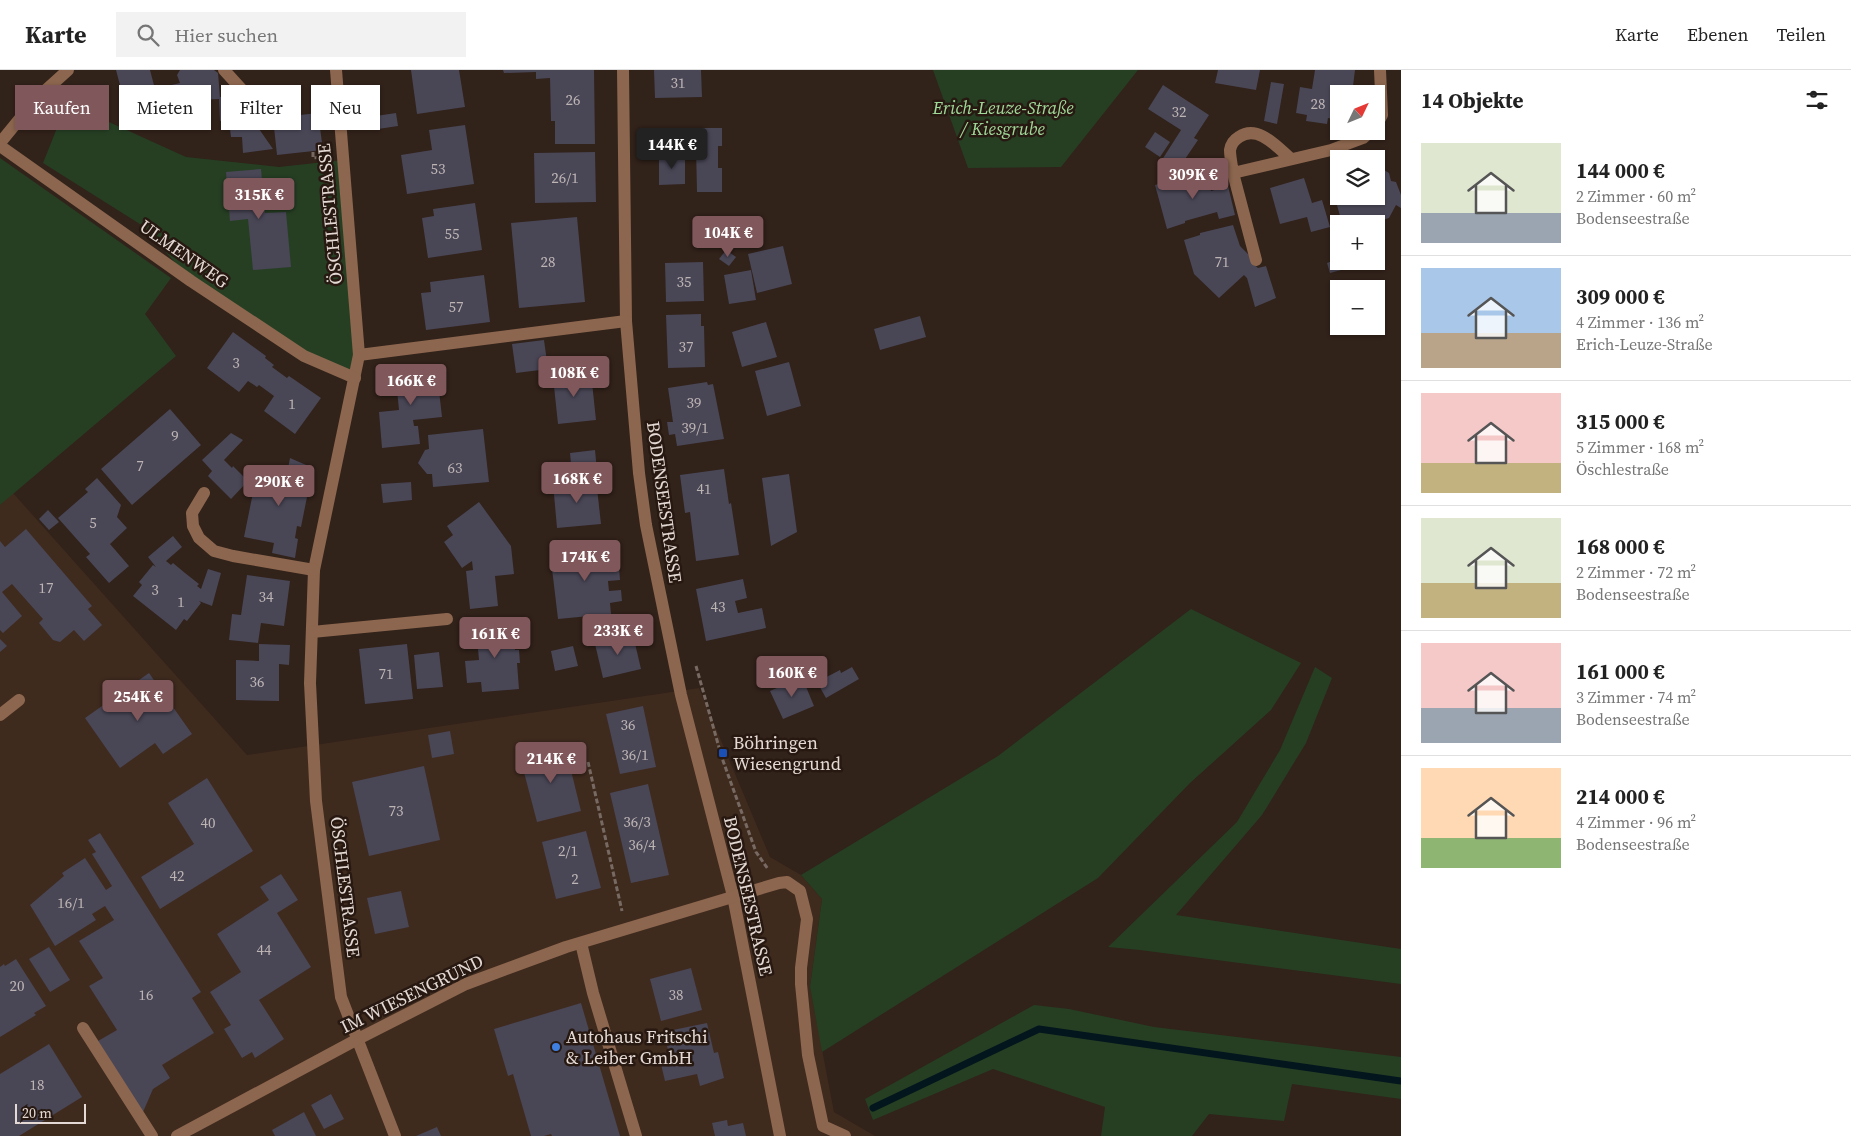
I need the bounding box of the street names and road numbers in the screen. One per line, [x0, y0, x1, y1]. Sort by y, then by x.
street label: ÖSCHLESTRASSE [311, 142, 348, 286]
street label: ULMENWEG [135, 214, 234, 294]
street label: BODENSEESTRASSE [641, 419, 688, 585]
street label: BODENSEESTRASSE [718, 814, 779, 978]
street label: ÖSCHLESTRASSE [324, 815, 367, 959]
street label: IM WIESENGRUND [336, 948, 487, 1039]

